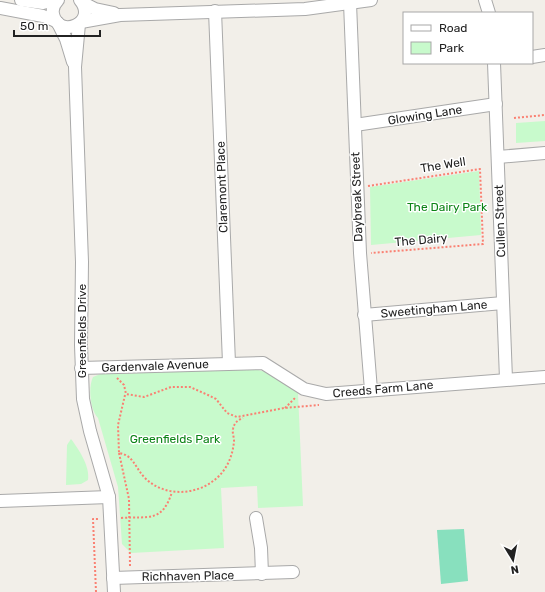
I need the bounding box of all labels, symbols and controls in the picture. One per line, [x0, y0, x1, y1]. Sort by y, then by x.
scale bar [14, 12, 100, 38]
legend [403, 12, 533, 64]
text: 50 m [20, 19, 48, 33]
text: Road [439, 21, 467, 35]
text: Park [439, 41, 465, 55]
street label: Glowing Lane [387, 102, 463, 128]
street label: Claremont Place [213, 141, 231, 233]
street label: Daybreak Street [348, 151, 366, 242]
street label: The Well [419, 155, 467, 175]
street label: Cullen Street [492, 184, 508, 258]
park label: The Dairy Park [407, 200, 488, 214]
street label: The Dairy [394, 231, 448, 249]
street label: Greenfields Drive [75, 283, 89, 378]
street label: Sweetingham Lane [380, 297, 488, 321]
street label: Gardenvale Avenue [101, 357, 209, 375]
street label: Creeds Farm Lane [332, 378, 434, 400]
park label: Greenfields Park [130, 432, 221, 446]
north arrow [493, 540, 533, 580]
text: N [510, 562, 520, 576]
street label: Richhaven Place [142, 568, 235, 584]

